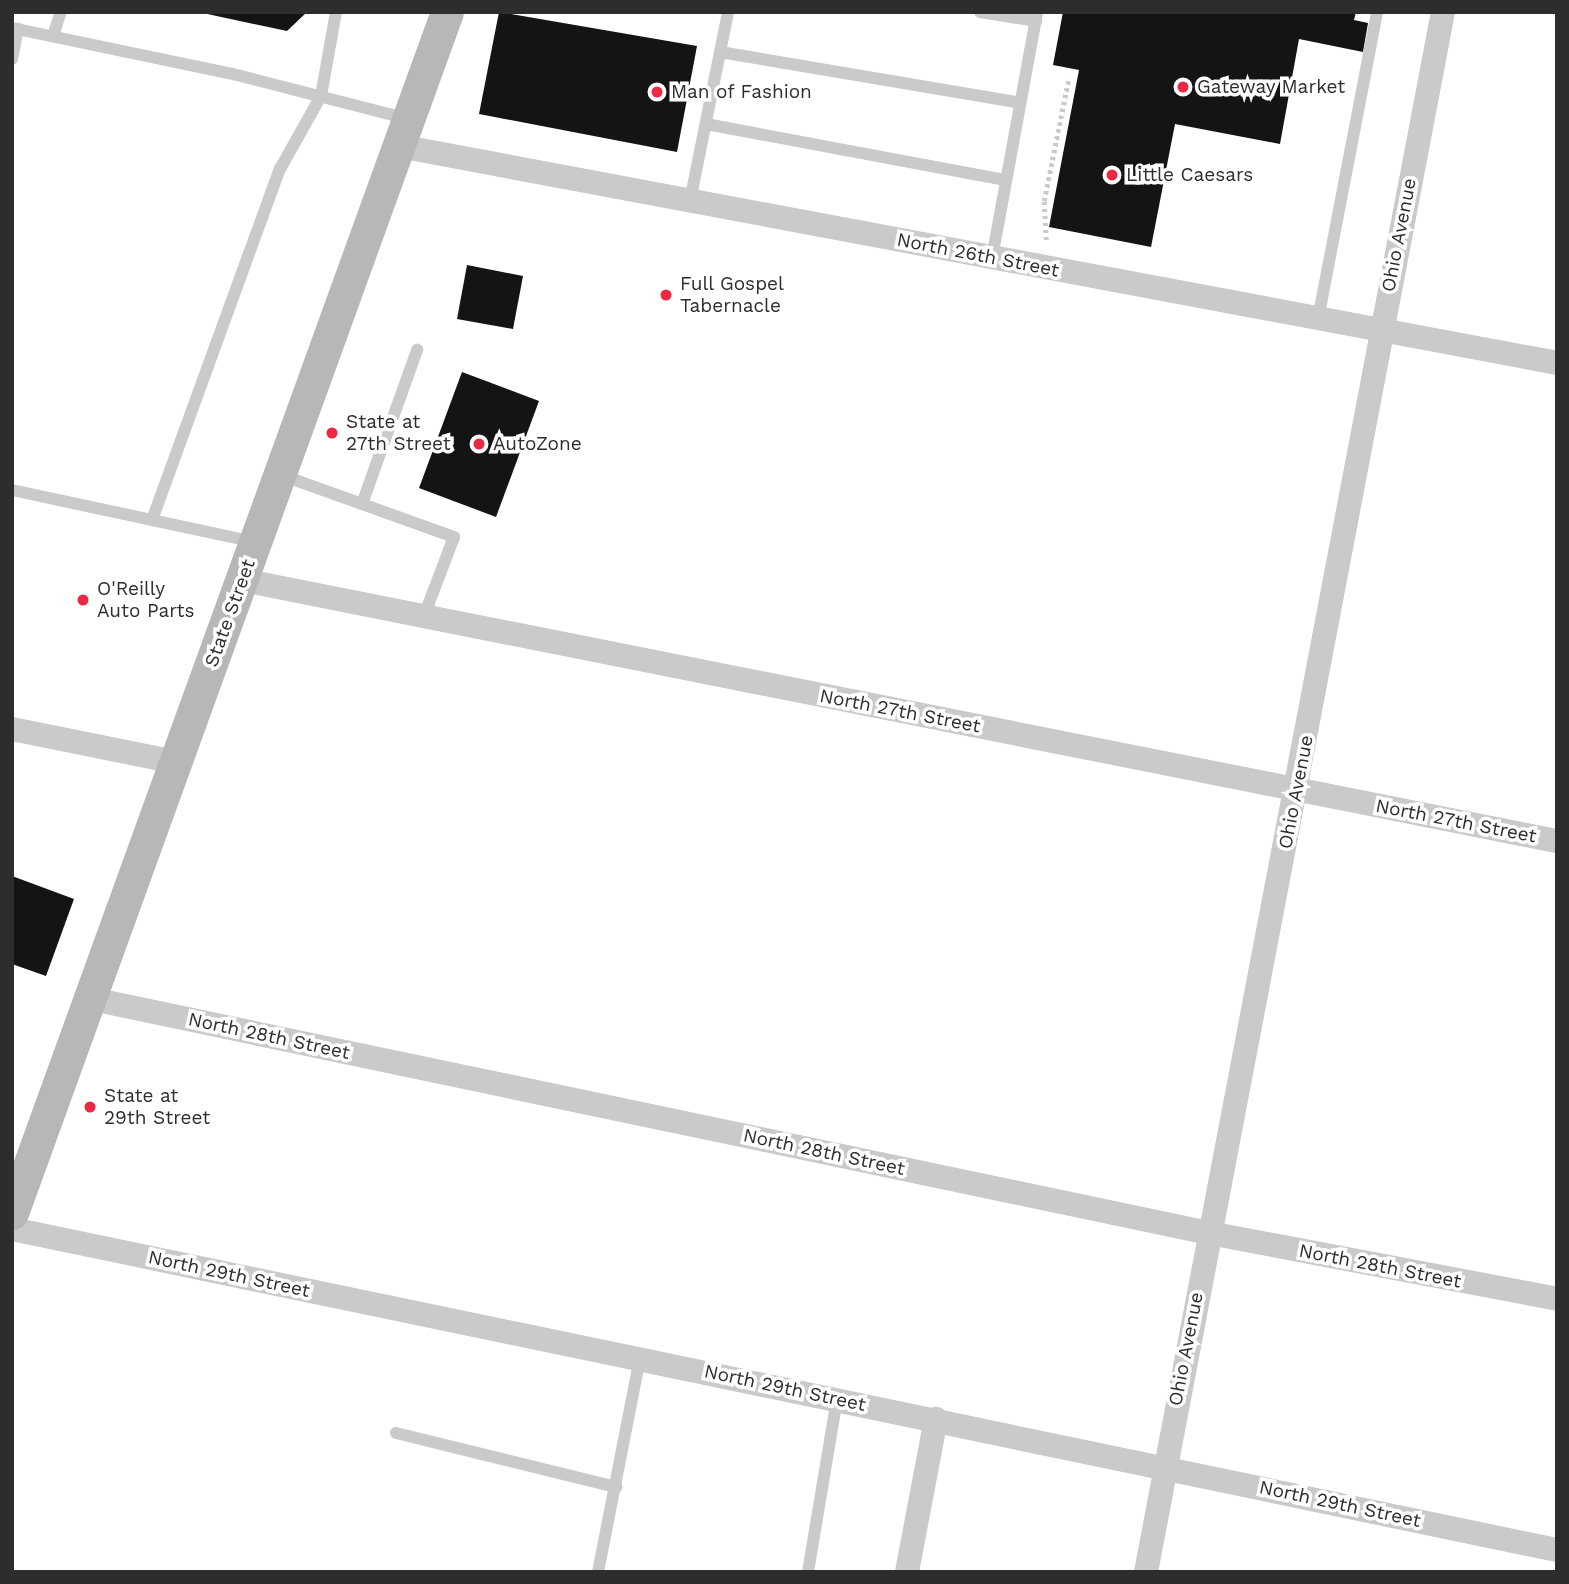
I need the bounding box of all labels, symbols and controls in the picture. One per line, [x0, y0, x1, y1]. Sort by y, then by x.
place label: Gateway Market [1197, 76, 1346, 98]
marker: Gateway Market [1175, 79, 1191, 95]
place label: Man of Fashion [671, 81, 813, 103]
marker: Man of Fashion [649, 84, 665, 100]
place label: Little Caesars [1126, 164, 1253, 186]
marker: Little Caesars [1104, 167, 1120, 183]
street label: Ohio Avenue [1377, 176, 1421, 294]
street label: North 26th Street [895, 228, 1061, 282]
place label: Full Gospel Tabernacle [680, 273, 784, 317]
marker: Full Gospel Tabernacle [658, 287, 674, 303]
place label: State at 27th Street [346, 411, 451, 455]
marker: State at 27th Street [324, 425, 340, 441]
place label: AutoZone [493, 433, 582, 455]
marker: AutoZone [471, 436, 487, 452]
street label: State Street [200, 556, 260, 670]
place label: O'Reilly Auto Parts [97, 578, 194, 622]
marker: O'Reilly Auto Parts [75, 592, 91, 608]
street label: North 27th Street [818, 684, 982, 738]
street label: Ohio Avenue [1274, 733, 1318, 851]
street label: North 27th Street [1374, 794, 1538, 848]
street label: North 28th Street [186, 1008, 352, 1064]
place label: State at 29th Street [104, 1085, 210, 1129]
marker: State at 29th Street [82, 1099, 98, 1115]
street label: North 28th Street [741, 1124, 907, 1180]
street label: North 28th Street [1297, 1239, 1463, 1293]
street label: North 29th Street [146, 1246, 312, 1302]
street label: Ohio Avenue [1164, 1290, 1208, 1408]
street label: North 29th Street [702, 1360, 868, 1416]
street label: North 29th Street [1257, 1476, 1423, 1532]

